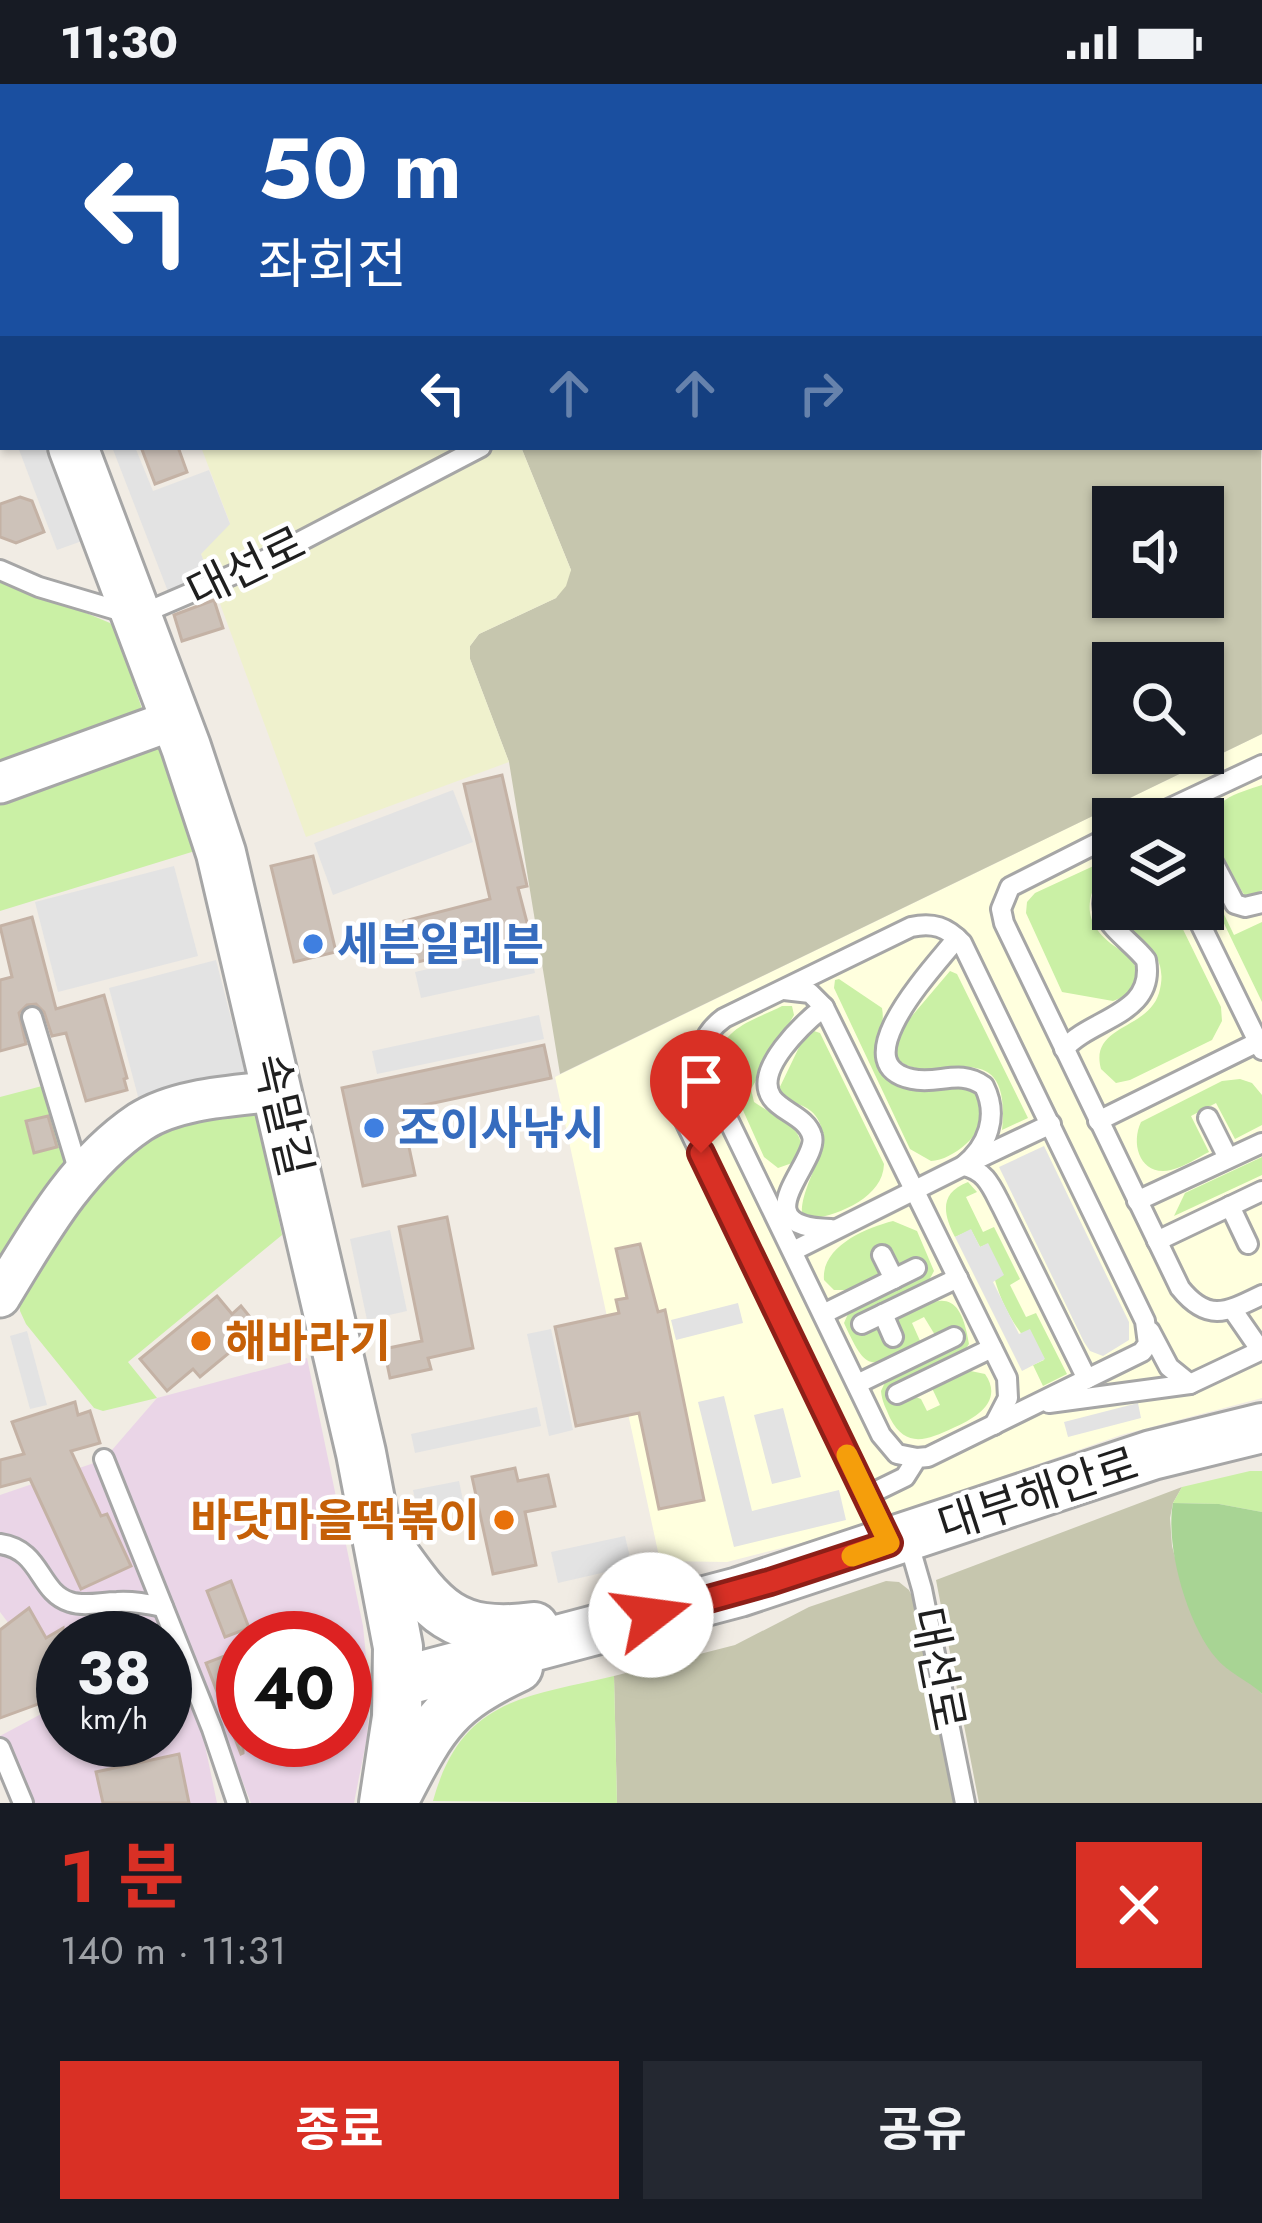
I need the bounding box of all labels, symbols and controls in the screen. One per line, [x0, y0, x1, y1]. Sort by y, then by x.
text: 11:30 [60, 10, 178, 75]
text: 50 m [258, 108, 462, 230]
icon: left [60, 132, 216, 288]
text: 좌회전 [258, 225, 407, 303]
icon: left [410, 360, 476, 426]
icon: ahead [536, 360, 602, 426]
icon: ahead [662, 360, 728, 426]
icon: right [788, 360, 854, 426]
map controls [1092, 486, 1224, 930]
button: sound [1092, 486, 1224, 618]
street label: 대선로 [176, 511, 316, 623]
button: search [1092, 642, 1224, 774]
button: layers [1092, 798, 1224, 930]
place label: 세븐일레븐 [337, 912, 544, 977]
marker: 세븐일레븐 [300, 931, 326, 957]
pin [650, 1030, 752, 1153]
street label: 속말길 [237, 1047, 329, 1183]
icon: arrive [668, 1048, 734, 1114]
place label: 조이사낚시 [398, 1096, 605, 1161]
marker: 조이사낚시 [361, 1115, 387, 1141]
place label: 해바라기 [225, 1309, 391, 1374]
marker: 해바라기 [188, 1328, 214, 1354]
street label: 대부해안로 [930, 1431, 1146, 1557]
place label: 바닷마을떡볶이 [190, 1488, 480, 1553]
marker: 바닷마을떡볶이 [491, 1507, 517, 1533]
position arrow [588, 1552, 714, 1678]
street label: 대선로 [894, 1602, 982, 1736]
speed limit sign: 40 [216, 1611, 372, 1767]
text: 38 [77, 1630, 151, 1717]
text: km/h [80, 1697, 148, 1740]
text: 1 분 [60, 1825, 185, 1929]
button: close [1076, 1842, 1202, 1968]
text: 140 m · 11:31 [60, 1922, 287, 1979]
button: 종료 [60, 2061, 619, 2199]
button: 공유 [643, 2061, 1202, 2199]

